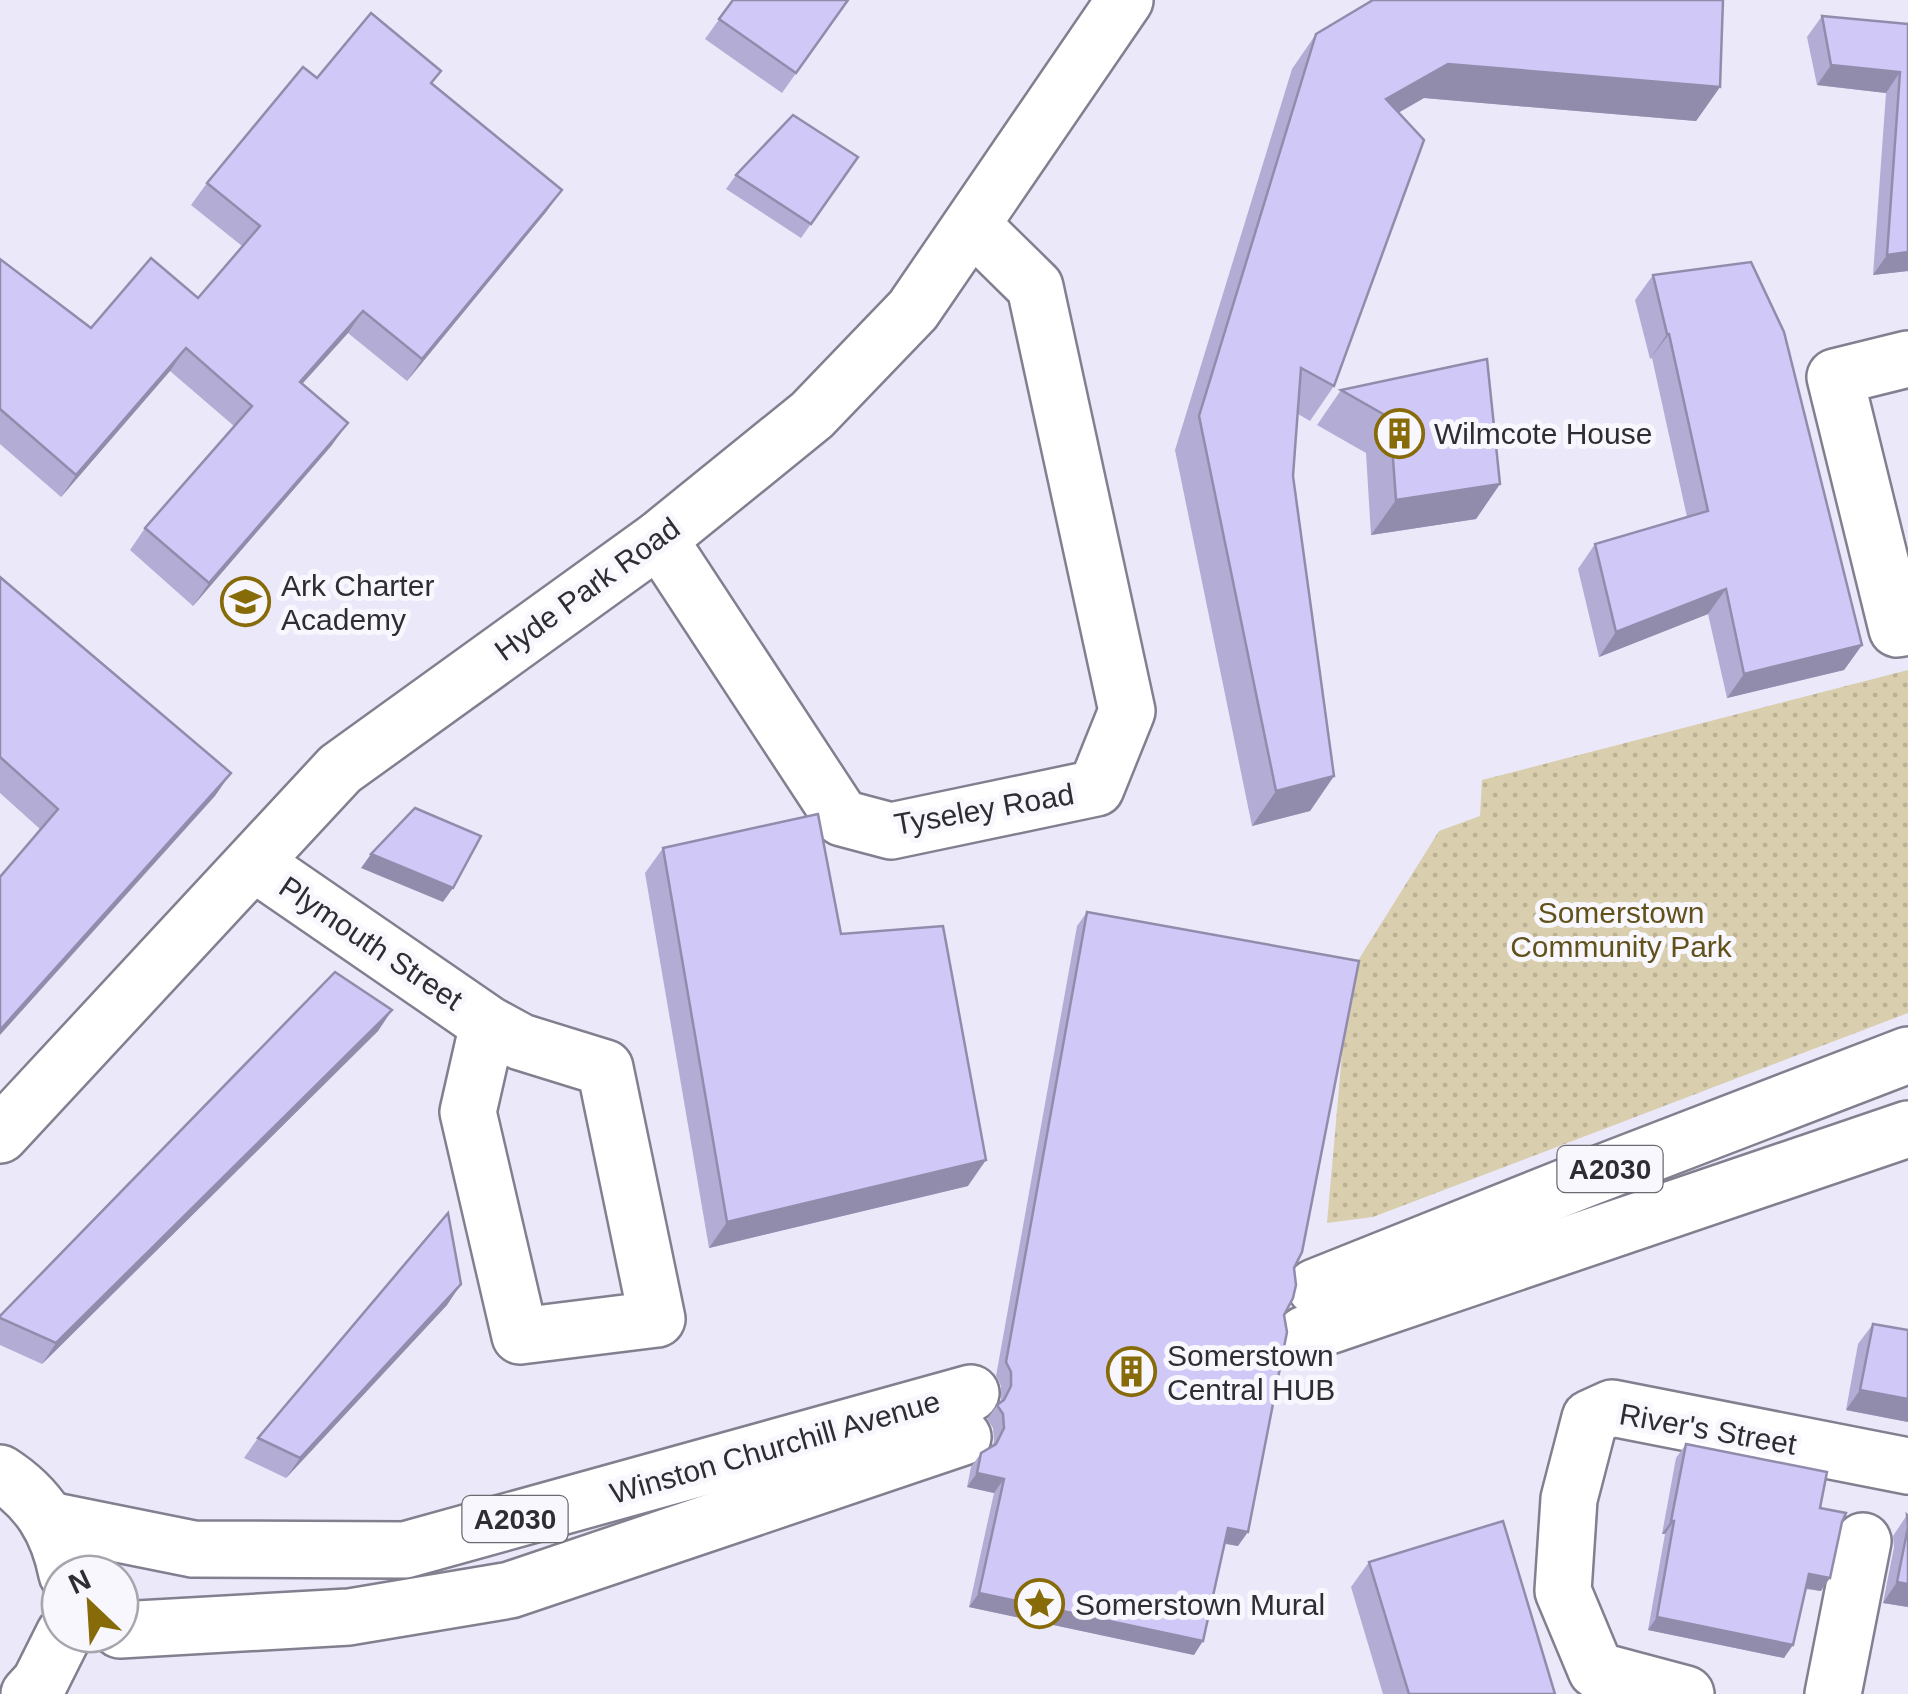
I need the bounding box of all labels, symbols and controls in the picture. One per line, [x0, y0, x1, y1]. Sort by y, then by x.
building icon: Wilmcote House [1373, 407, 1425, 459]
place label: Wilmcote House [1434, 417, 1652, 450]
street label: Hyde Park Road [488, 511, 686, 667]
place label: Ark Charter Academy [281, 569, 434, 636]
school or university icon: Ark Charter Academy [220, 576, 272, 628]
street label: Tyseley Road [892, 777, 1076, 841]
street label: Plymouth Street [273, 870, 469, 1017]
park label: Somerstown Community Park [1510, 896, 1733, 963]
road number: A2030 [1558, 1146, 1662, 1192]
place label: Somerstown Central HUB [1167, 1339, 1335, 1406]
building icon: Somerstown Central HUB [1106, 1346, 1158, 1398]
street label: Winston Churchill Avenue [606, 1384, 944, 1510]
street label: River's Street [1617, 1397, 1800, 1461]
road number: A2030 [462, 1496, 568, 1542]
north arrow [40, 1554, 140, 1654]
text: N [64, 1563, 95, 1600]
place icon: Somerstown Mural [1014, 1578, 1066, 1630]
place label: Somerstown Mural [1075, 1588, 1325, 1621]

